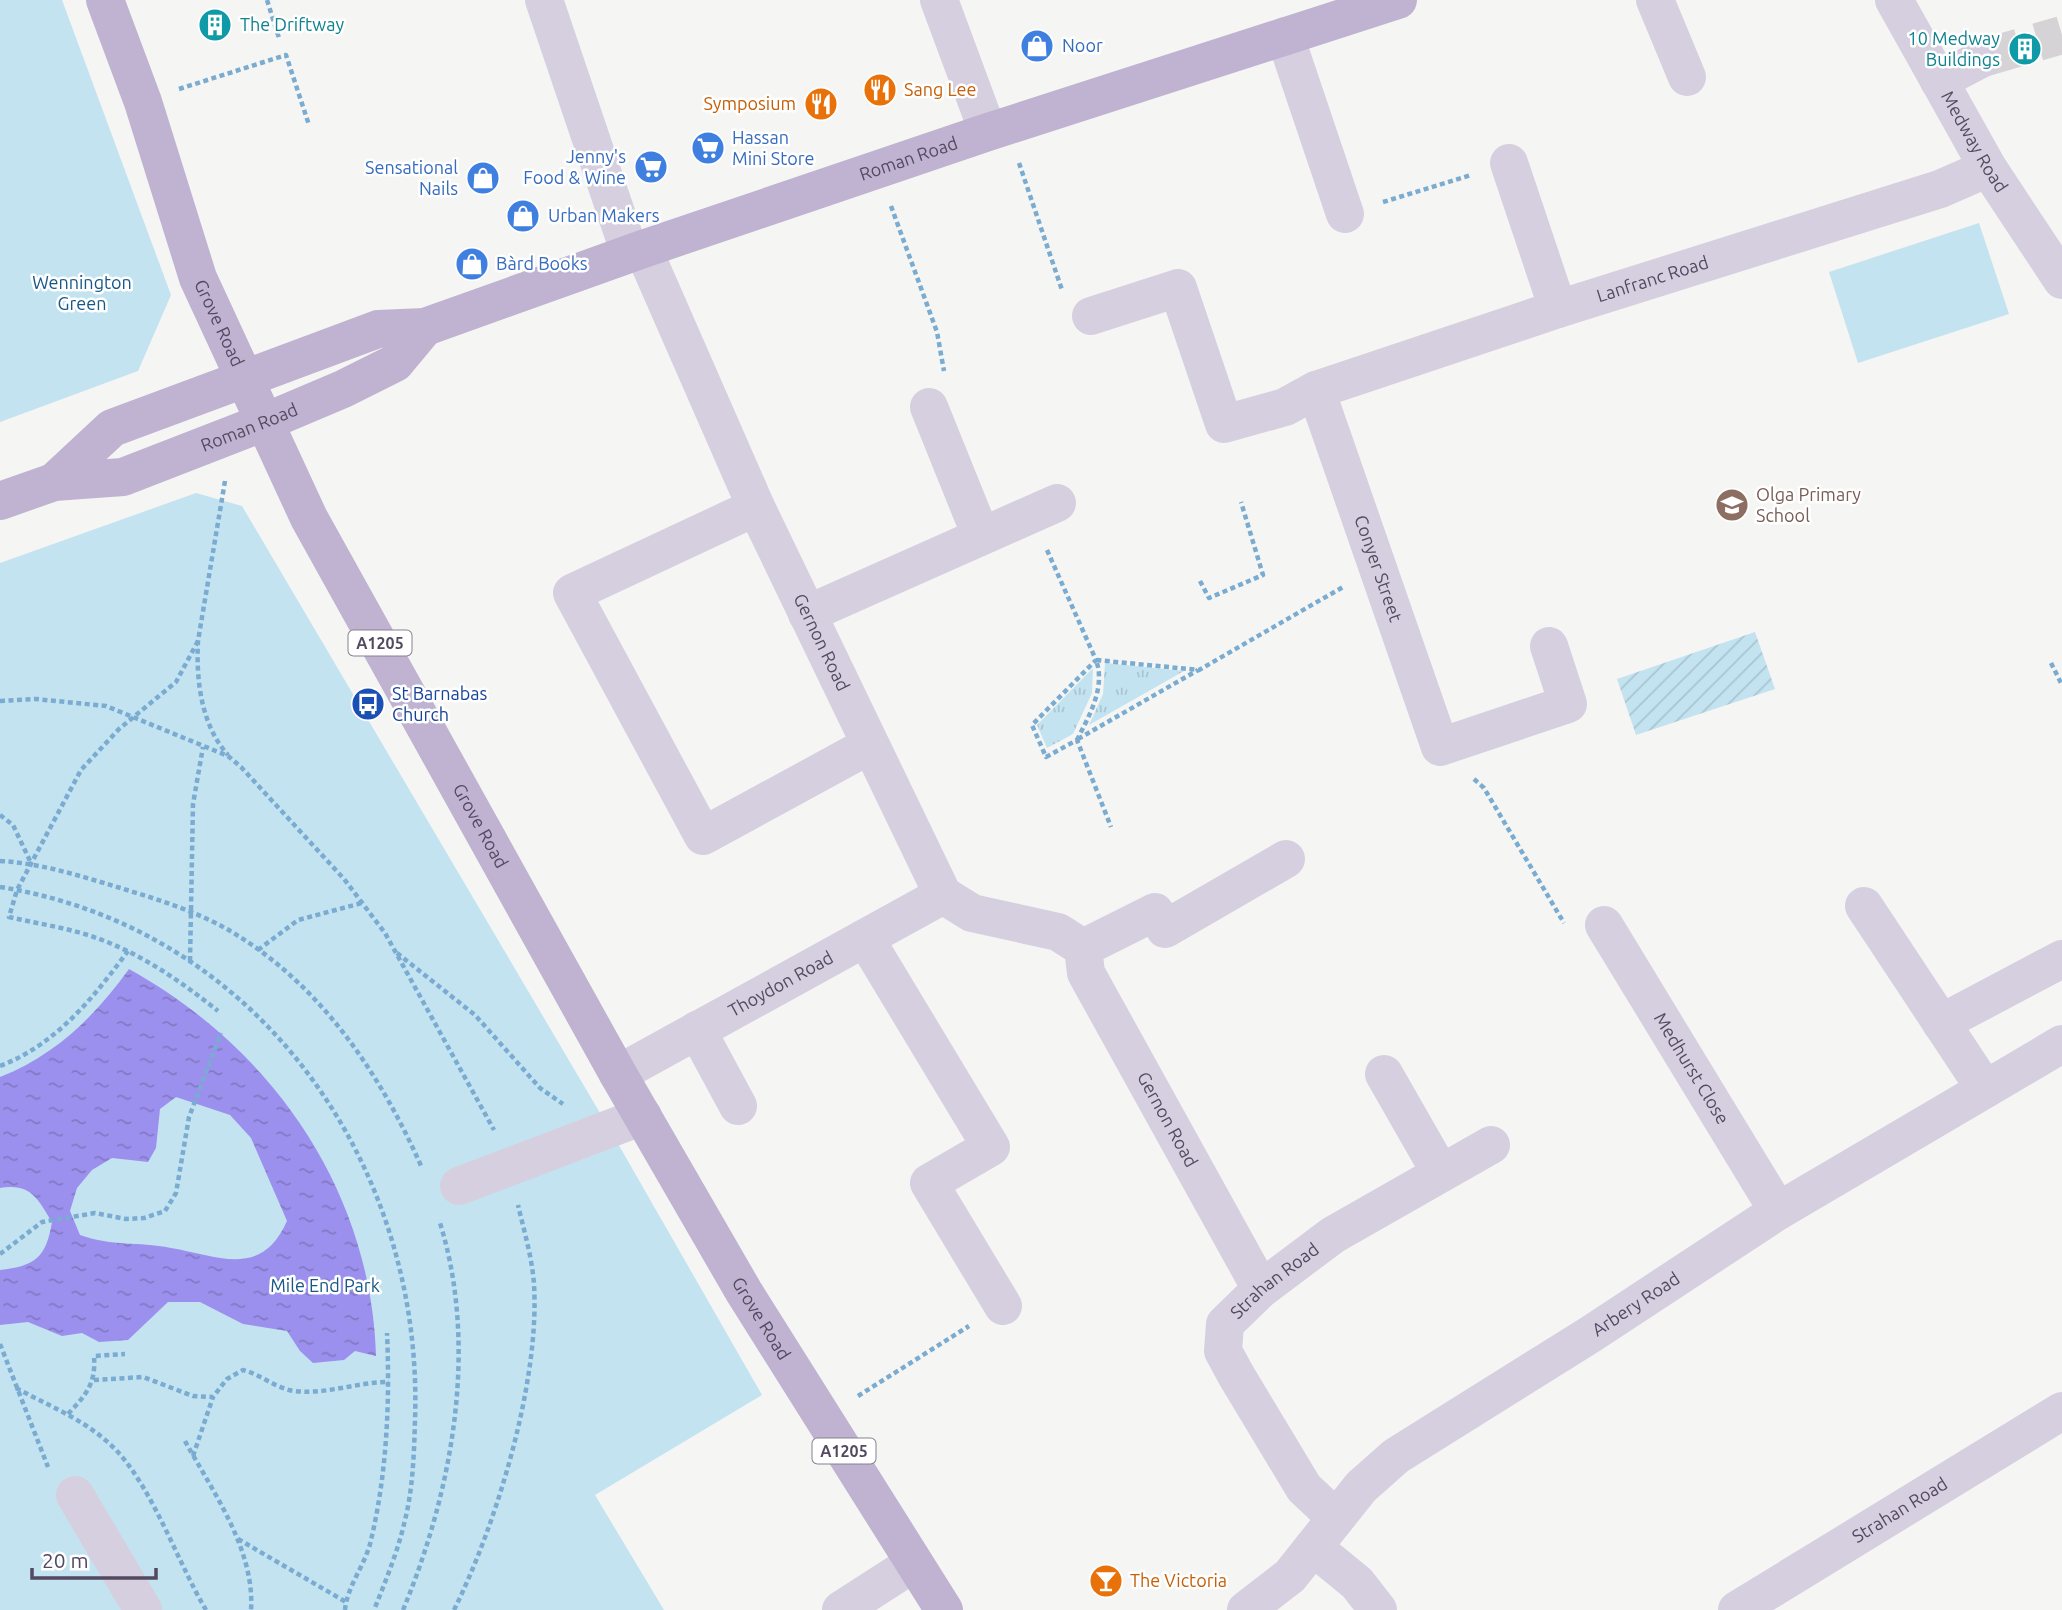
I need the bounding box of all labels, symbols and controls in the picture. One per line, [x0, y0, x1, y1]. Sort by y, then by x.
building icon: The Driftway [196, 6, 234, 44]
place label: The Driftway [240, 14, 344, 34]
shop icon: Noor [1018, 27, 1056, 65]
place label: 10 Medway Buildings [1908, 28, 2000, 69]
building icon: 10 Medway Buildings [2006, 30, 2044, 68]
place label: Noor [1062, 35, 1103, 55]
restaurant icon: Sang Lee [861, 71, 899, 109]
place label: Sang Lee [904, 79, 977, 99]
restaurant icon: Symposium [802, 85, 840, 123]
street label: Medway Road [1938, 87, 2012, 196]
place label: Symposium [704, 93, 796, 113]
place label: Hassan Mini Store [732, 127, 815, 168]
supermarket icon: Hassan Mini Store [689, 129, 727, 167]
street label: Roman Road [856, 132, 960, 184]
place label: Jenny's Food & Wine [523, 146, 626, 187]
supermarket icon: Jenny's Food & Wine [632, 148, 670, 186]
place label: Sensational Nails [365, 157, 458, 198]
shop icon: Sensational Nails [464, 159, 502, 197]
shop icon: Urban Makers [504, 197, 542, 235]
place label: Urban Makers [548, 205, 660, 225]
shop icon: Bàrd Books [453, 245, 491, 283]
street label: Lanfranc Road [1594, 251, 1711, 305]
place label: Bàrd Books [496, 253, 588, 273]
park label: Wennington Green [32, 272, 132, 313]
street label: Grove Road [191, 276, 249, 369]
street label: Roman Road [198, 398, 300, 455]
place label: Olga Primary School [1756, 484, 1861, 525]
school or university icon: Olga Primary School [1713, 486, 1751, 524]
street label: Conyer Street [1351, 512, 1407, 624]
street label: Gernon Road [790, 590, 854, 694]
road number: A1205 [348, 630, 412, 656]
place label: St Barnabas Church [392, 683, 487, 724]
bus stop icon: St Barnabas Church [349, 685, 387, 723]
street label: Grove Road [450, 780, 512, 871]
street label: Thoydon Road [725, 947, 836, 1020]
street label: Medhurst Close [1651, 1009, 1734, 1127]
street label: Gernon Road [1134, 1068, 1202, 1170]
street label: Strahan Road [1226, 1238, 1322, 1322]
street label: Arbery Road [1588, 1268, 1683, 1340]
street label: Grove Road [729, 1273, 795, 1363]
park label: Mile End Park [270, 1275, 380, 1295]
road number: A1205 [812, 1438, 876, 1464]
street label: Strahan Road [1848, 1473, 1951, 1546]
scale bar [32, 1536, 156, 1580]
text: 20 m [42, 1548, 89, 1572]
bar icon: The Victoria [1087, 1562, 1125, 1600]
place label: The Victoria [1130, 1570, 1227, 1590]

